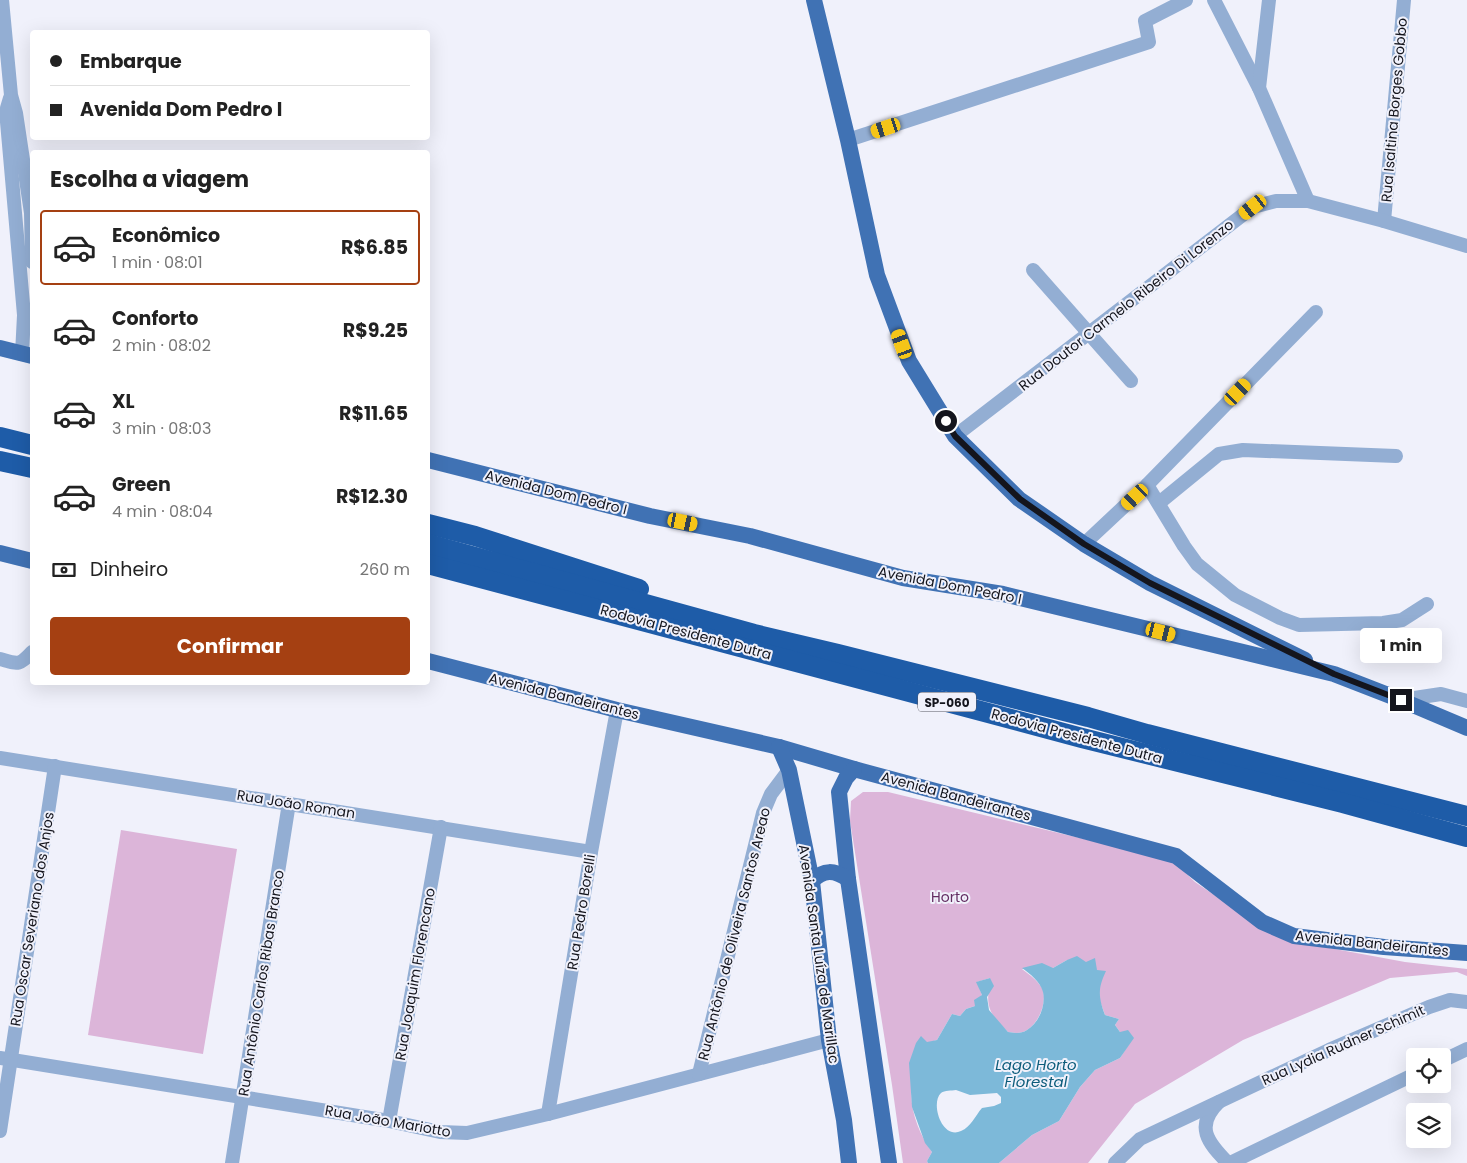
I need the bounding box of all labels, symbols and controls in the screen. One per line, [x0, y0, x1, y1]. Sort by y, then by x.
street label: Rua Isaltina Borges Gobbo [1376, 17, 1412, 203]
text: Embarque [80, 48, 182, 75]
text: Avenida Dom Pedro I [80, 96, 282, 123]
car [869, 116, 902, 140]
text: Escolha a viagem [50, 164, 249, 195]
car [1236, 192, 1269, 222]
street label: Rua Doutor Carmelo Ribeiro Di Lorenzo [1014, 215, 1238, 395]
text: Econômico [112, 222, 220, 249]
icon: car [52, 225, 97, 270]
text: R$6.85 [341, 234, 408, 261]
text: 1 min · 08:01 [112, 251, 203, 274]
text: Conforto [112, 305, 198, 332]
icon: car [52, 308, 97, 353]
text: R$9.25 [343, 317, 408, 344]
car [889, 327, 914, 361]
text: 2 min · 08:02 [112, 334, 211, 357]
car [1222, 376, 1253, 408]
text: XL [112, 388, 135, 415]
icon: car [52, 391, 97, 436]
text: R$11.65 [339, 400, 408, 427]
route start [935, 410, 957, 432]
text: 3 min · 08:03 [112, 417, 211, 440]
street label: Avenida Dom Pedro I [483, 465, 629, 519]
text: Green [112, 471, 171, 498]
icon: car [52, 474, 97, 519]
car [1118, 481, 1151, 513]
text: R$12.30 [336, 483, 408, 510]
text: 4 min · 08:04 [112, 500, 213, 523]
car [666, 512, 699, 532]
icon: cash [50, 556, 78, 584]
text: Dinheiro [90, 556, 168, 583]
text: 260 m [360, 558, 410, 581]
street label: Avenida Dom Pedro I [877, 561, 1023, 609]
street label: Rodovia Presidente Dutra [598, 600, 774, 664]
button: Confirmar [50, 617, 410, 675]
car [1144, 621, 1177, 643]
callout: 1 min [1360, 628, 1442, 662]
text: 1 min [1380, 634, 1422, 657]
street label: Avenida Bandeirantes [487, 668, 641, 724]
route end [1390, 689, 1412, 711]
road number: SP-060 [918, 692, 976, 712]
street label: Rodovia Presidente Dutra [989, 704, 1165, 768]
street label: Avenida Bandeirantes [879, 766, 1033, 826]
street label: Rua João Roman [235, 785, 357, 823]
street label: Rua Antônio de Oliveira Santos Areao [693, 805, 775, 1063]
street label: Rua Oscar Severiano dos Anjos [5, 810, 59, 1028]
street label: Avenida Santa Luíza de Marillac [794, 843, 844, 1065]
street label: Rua Pedro Borelli [562, 853, 600, 971]
street label: Rua Antônio Carlos Ribas Branco [233, 868, 289, 1098]
street label: Rua Joaquim Florencano [390, 886, 440, 1062]
park label: Horto [931, 887, 969, 907]
street label: Avenida Bandeirantes [1294, 925, 1450, 961]
street label: Rua Lydia Rudner Schimit [1258, 1000, 1428, 1090]
map controls [1406, 1048, 1451, 1148]
button: locate [1406, 1048, 1451, 1093]
water label: Lago Horto Florestal [995, 1054, 1077, 1092]
street label: Rua João Mariotto [323, 1100, 453, 1142]
button: layers [1406, 1103, 1451, 1148]

